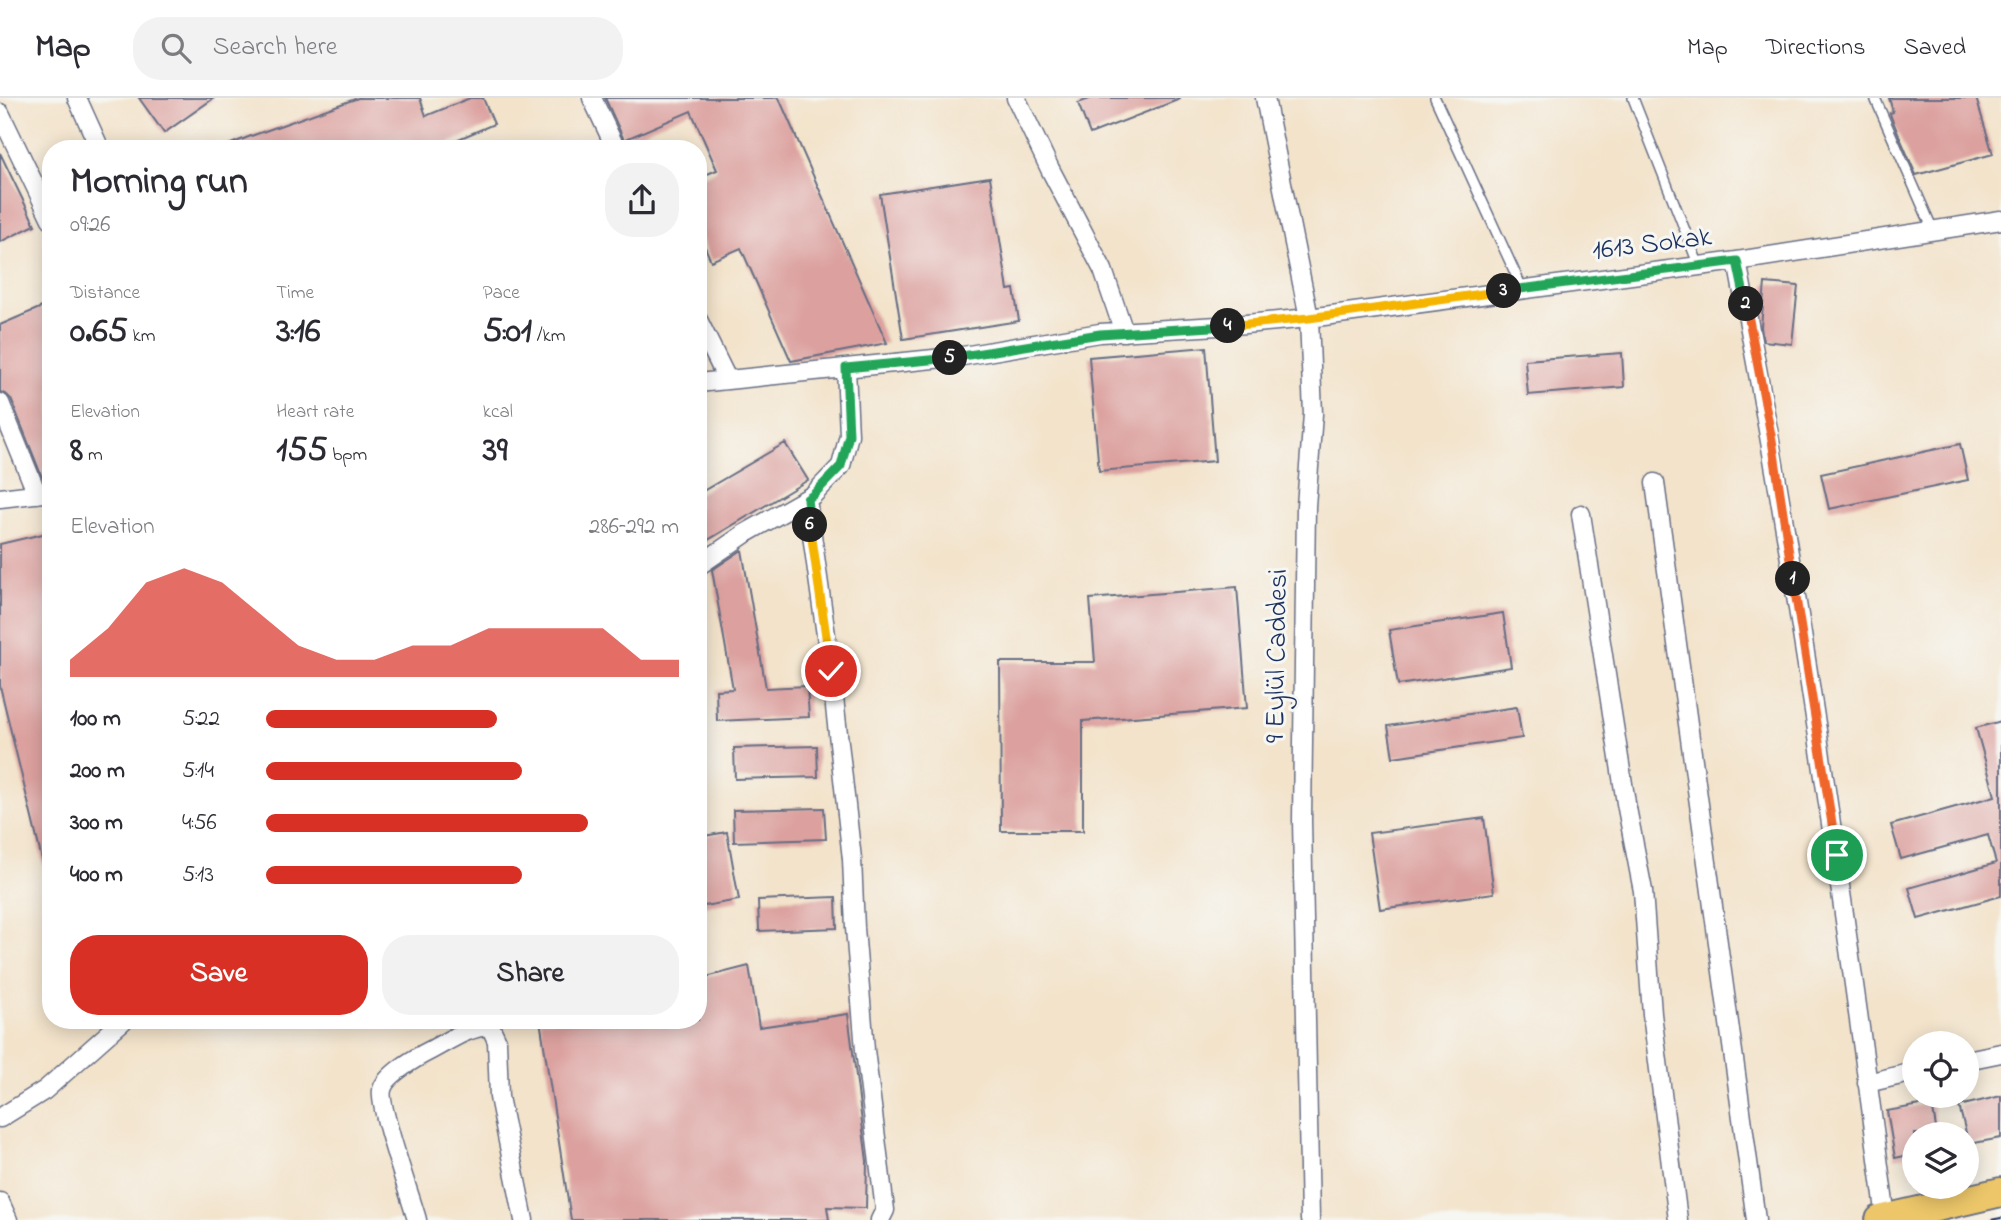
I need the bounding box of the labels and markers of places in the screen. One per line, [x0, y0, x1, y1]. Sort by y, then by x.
pin: 3 [1486, 274, 1522, 308]
pin: 2 [1728, 286, 1764, 322]
pin: 4 [1210, 308, 1246, 344]
pin: 5 [932, 341, 968, 376]
pin: 6 [792, 508, 828, 542]
pin: 1 [1776, 561, 1811, 596]
pin [801, 641, 861, 701]
pin [1807, 825, 1867, 885]

